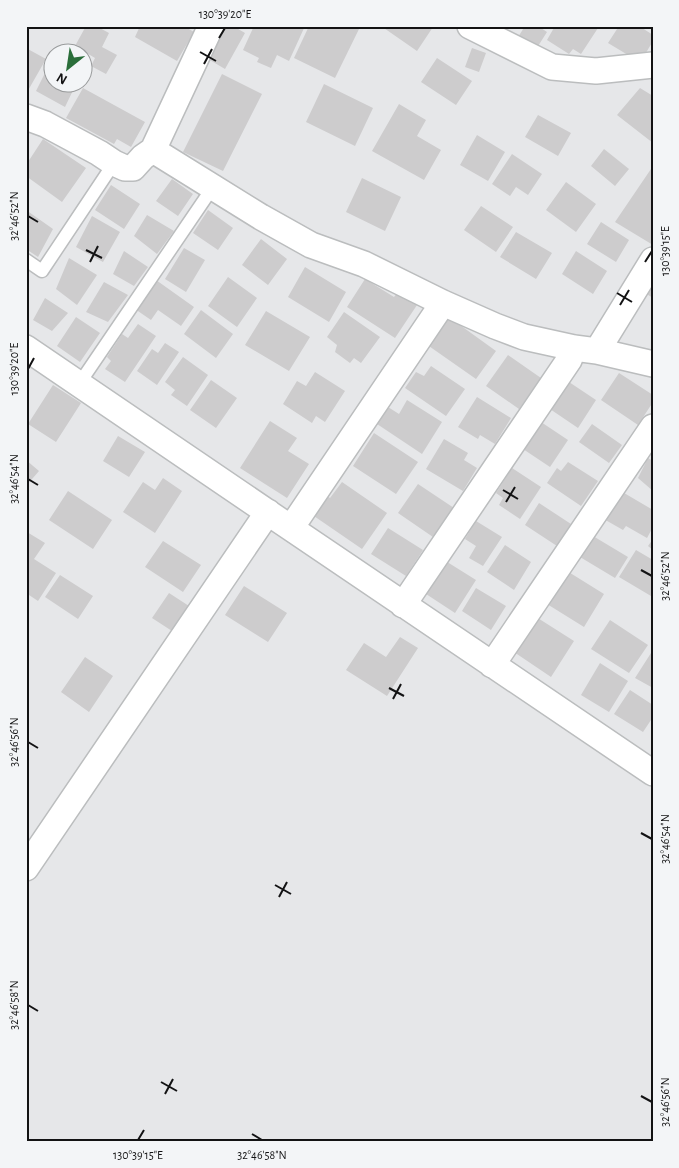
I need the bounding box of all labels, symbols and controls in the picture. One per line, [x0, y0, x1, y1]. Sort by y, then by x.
text: 130°39'20"E [199, 8, 251, 20]
north arrow [42, 42, 92, 92]
text: N [54, 70, 70, 87]
text: 32°46'52"N [8, 191, 20, 241]
text: 130°39'15"E [659, 226, 671, 276]
text: 130°39'20"E [8, 343, 20, 395]
text: 32°46'54"N [8, 454, 20, 504]
text: 32°46'52"N [659, 551, 671, 601]
text: 32°46'56"N [8, 717, 20, 767]
text: 32°46'54"N [659, 814, 671, 864]
text: 32°46'58"N [8, 980, 20, 1030]
text: 32°46'56"N [659, 1077, 671, 1127]
text: 130°39'15"E [113, 1149, 163, 1161]
text: 32°46'58"N [237, 1149, 287, 1161]

